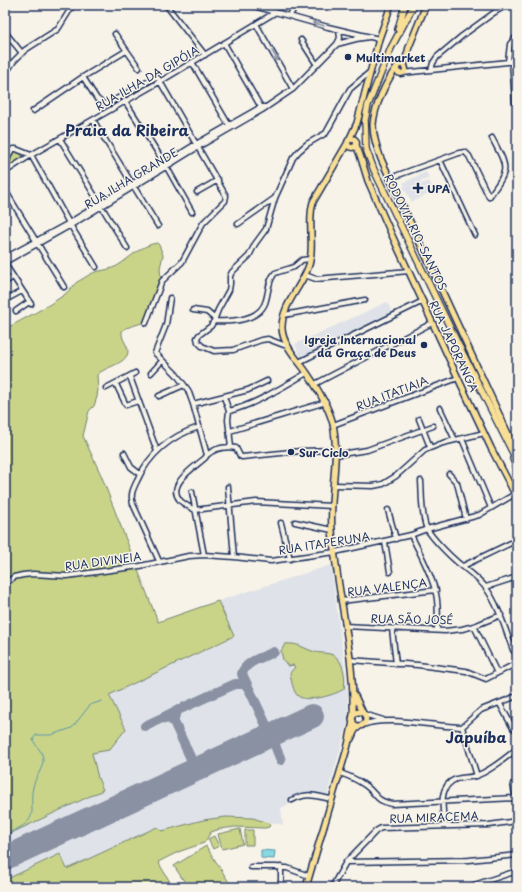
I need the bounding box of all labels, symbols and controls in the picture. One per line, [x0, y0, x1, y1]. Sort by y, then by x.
one-way arrow [312, 20, 325, 27]
street label: RUA ILHA DA GIPÓIA [92, 41, 202, 115]
place label: Multimarket [356, 49, 425, 66]
one-way arrow [271, 50, 279, 62]
marker: Multimarket [343, 52, 353, 62]
district label: Praia da Ribeira [65, 118, 189, 141]
street label: RUA ILHA GRANDE [81, 143, 181, 213]
street label: RODOVIA RIO-SANTOS [380, 171, 452, 293]
place label: UPA [427, 180, 451, 197]
marker: UPA [412, 182, 424, 194]
street label: RUA JAPORANGA [425, 297, 483, 395]
place label: Igreja Internacional da Graça de Deus [304, 331, 416, 361]
marker: Igreja Internacional da Graça de Deus [419, 340, 429, 350]
street label: RUA ITATIAIA [353, 371, 431, 415]
place label: Sur Ciclo [299, 444, 349, 461]
marker: Sur Ciclo [286, 447, 296, 457]
street label: RUA ITAPERUNA [277, 527, 371, 559]
street label: RUA DIVINEIA [64, 547, 142, 575]
street label: RUA VALENÇA [346, 574, 428, 600]
street label: RUA SÃO JOSÉ [370, 610, 454, 628]
district label: Japuíba [445, 725, 507, 748]
street label: RUA MIRACEMA [389, 807, 479, 827]

